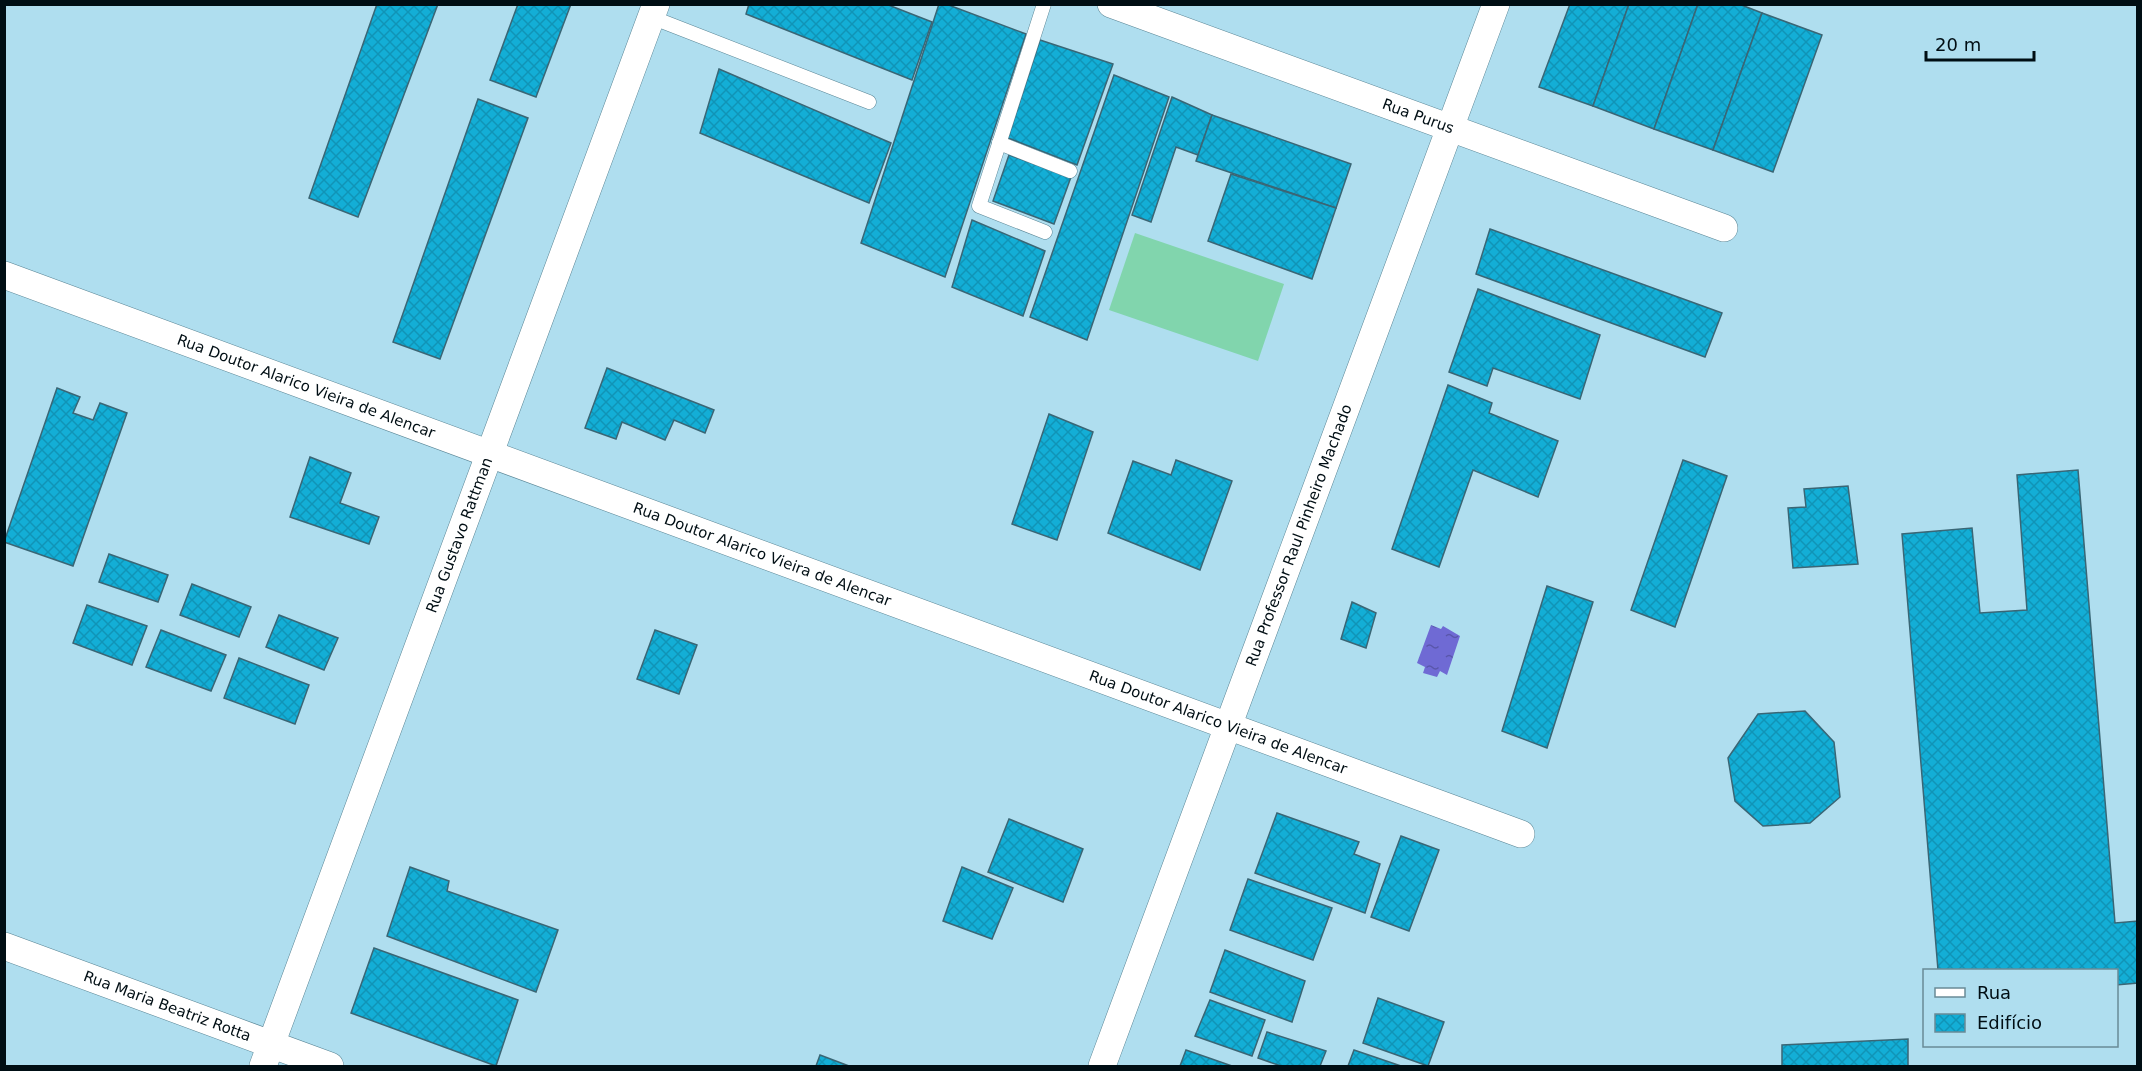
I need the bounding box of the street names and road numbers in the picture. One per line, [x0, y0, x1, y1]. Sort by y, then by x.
street label: Rua Purus [1380, 95, 1457, 138]
street label: Rua Doutor Alarico Vieira de Alencar [175, 331, 438, 442]
street label: Rua Professor Raul Pinheiro Machado [1242, 402, 1356, 669]
street label: Rua Gustavo Rattman [422, 455, 496, 615]
street label: Rua Doutor Alarico Vieira de Alencar [631, 499, 895, 610]
street label: Rua Doutor Alarico Vieira de Alencar [1087, 667, 1351, 778]
street label: Rua Maria Beatriz Rotta [81, 967, 254, 1045]

